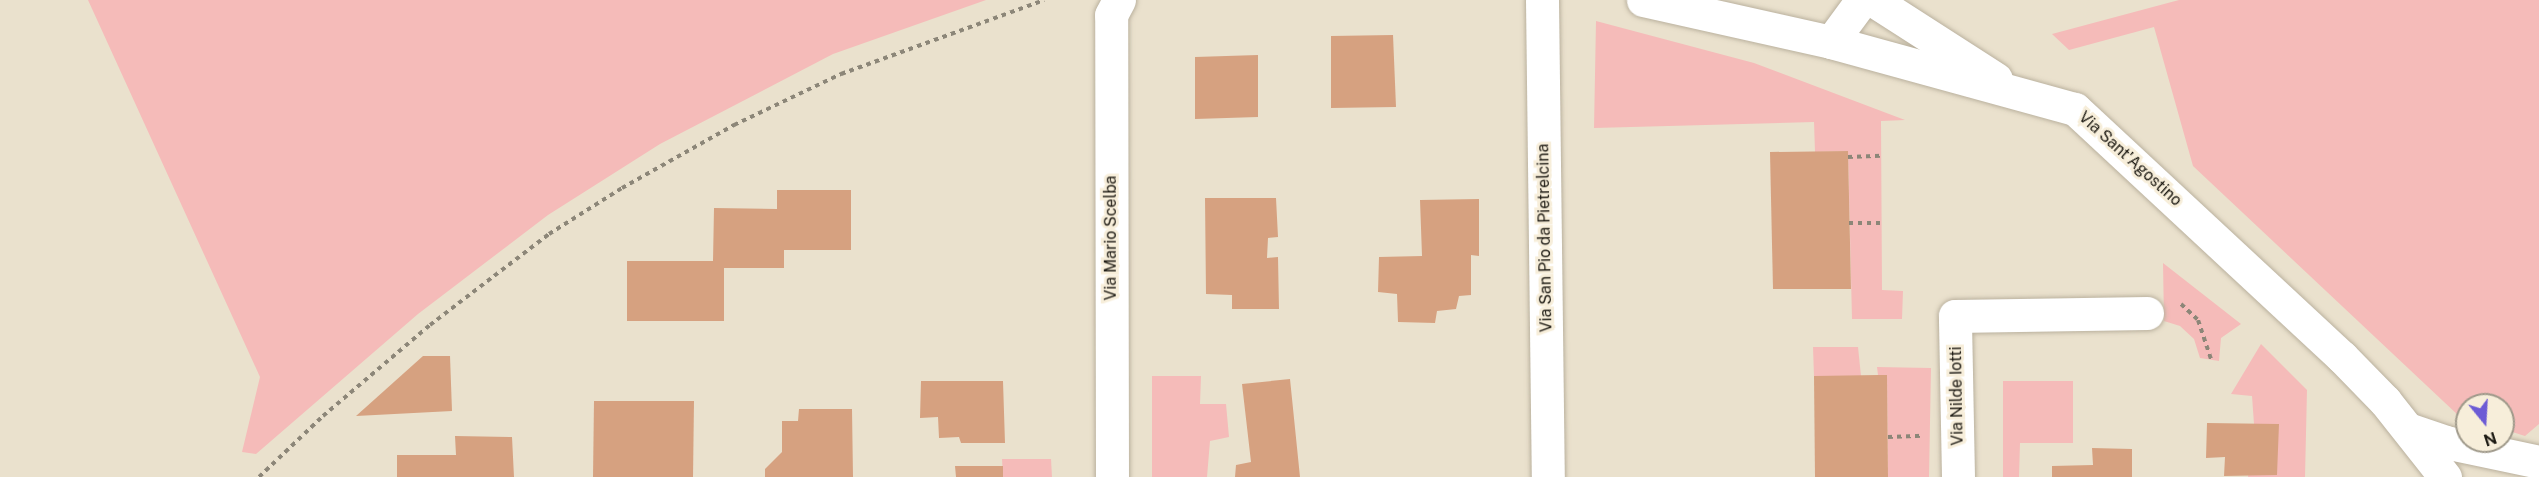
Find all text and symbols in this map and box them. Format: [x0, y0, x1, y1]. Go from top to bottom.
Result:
street label: Via Sant'Agostino [2075, 108, 2185, 210]
street label: Via San Pio da Pietrelcina [1534, 143, 1556, 333]
street label: Via Mario Scelba [1101, 175, 1121, 301]
street label: Via Nilde Iotti [1947, 346, 1967, 446]
north arrow [2455, 393, 2515, 453]
text: N [2481, 428, 2499, 450]

